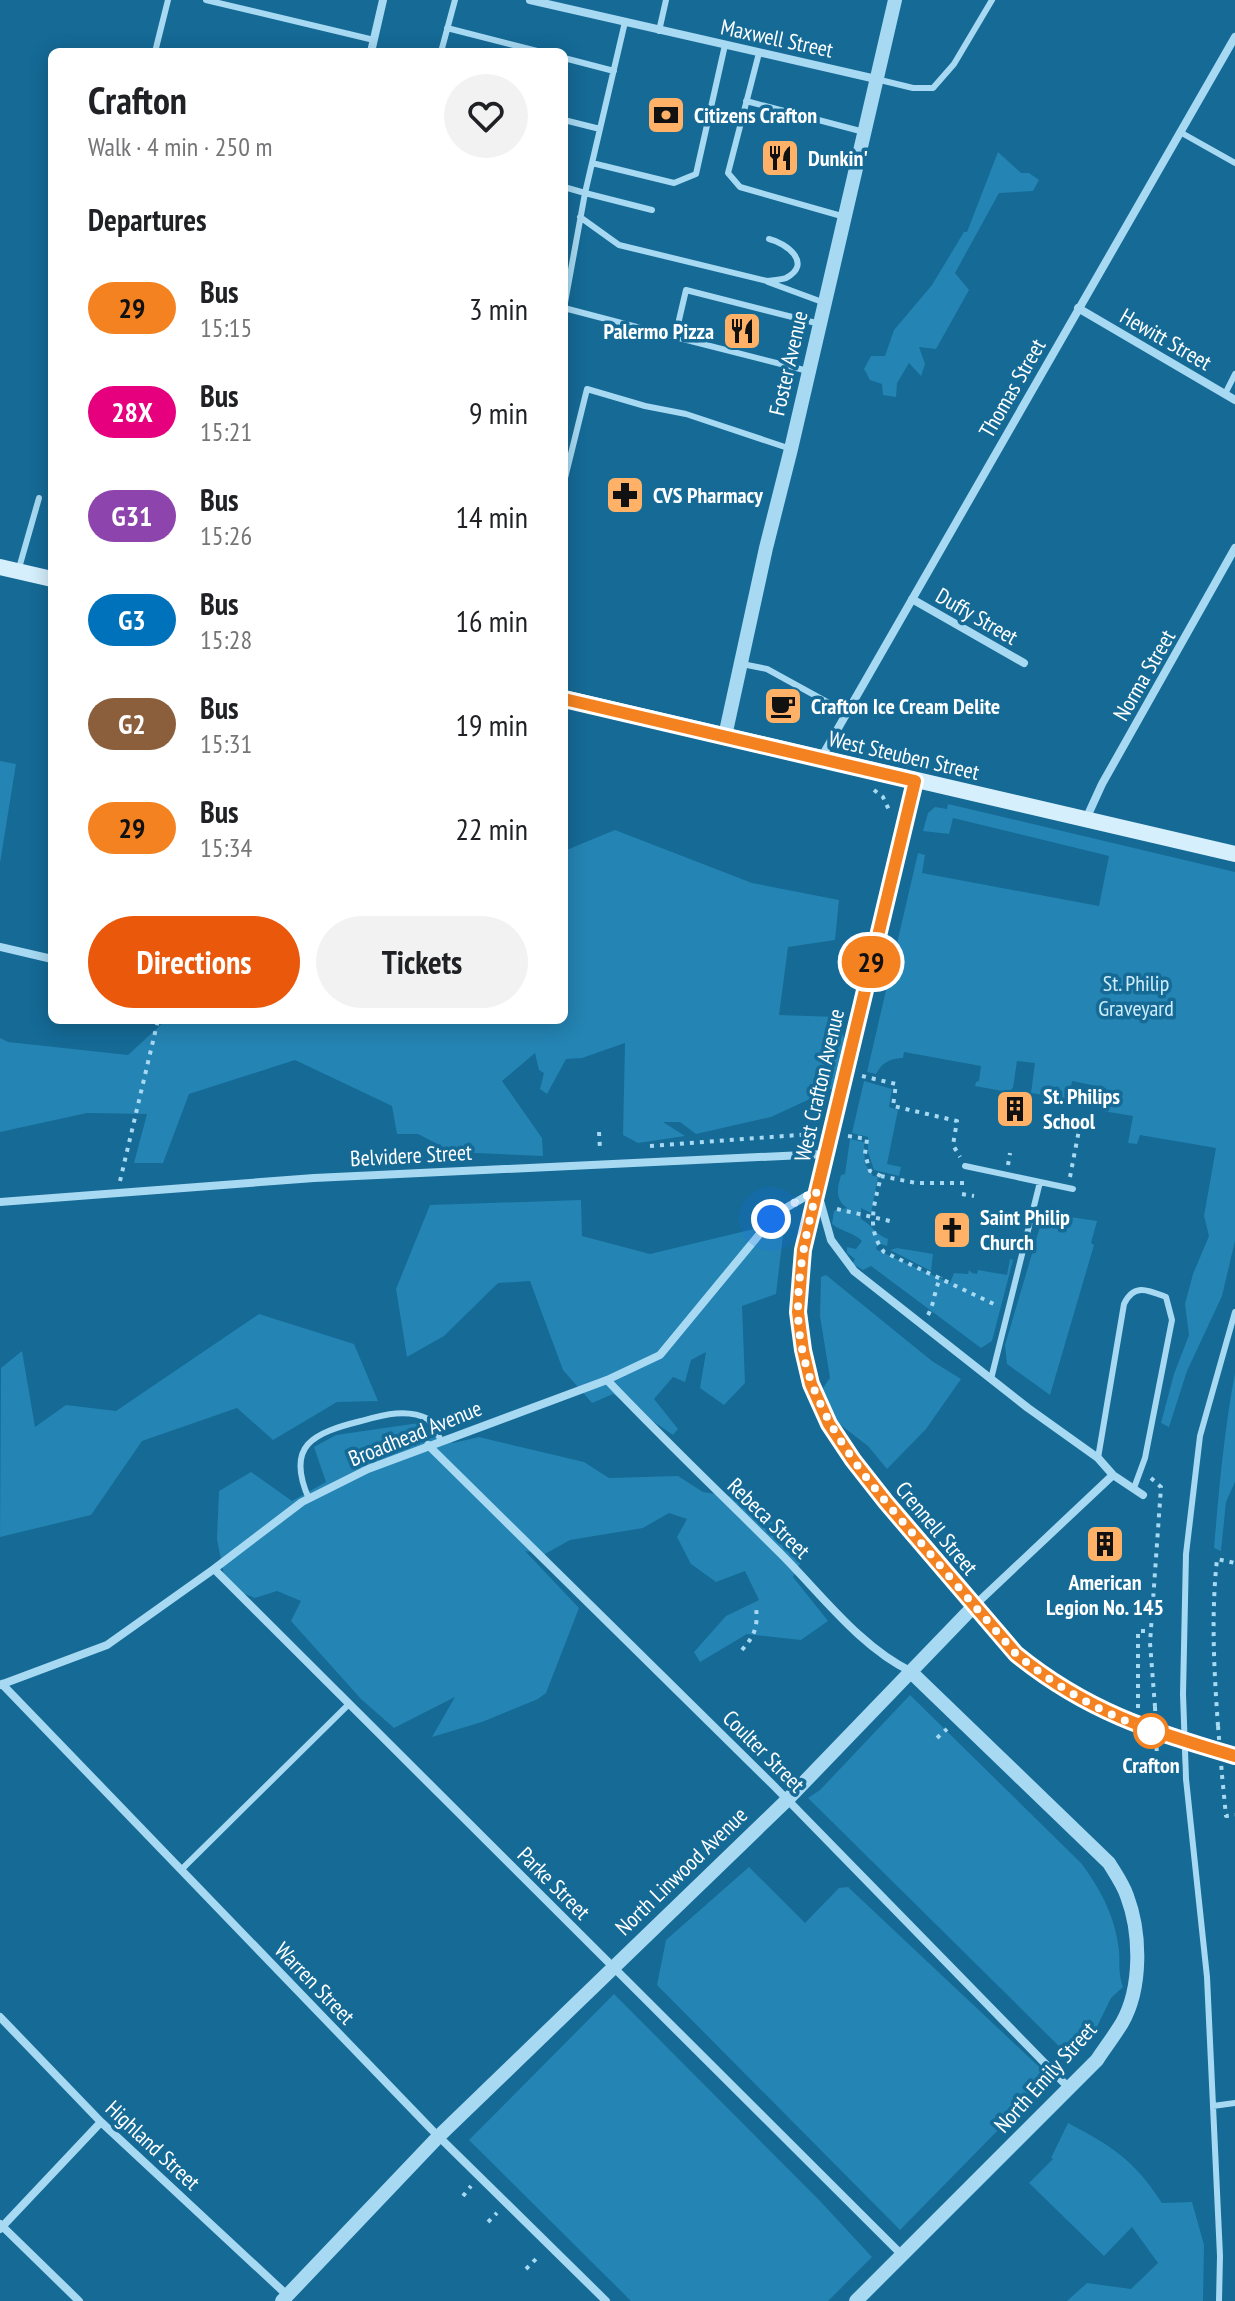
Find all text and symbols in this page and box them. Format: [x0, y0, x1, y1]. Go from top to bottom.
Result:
street label: Maxwell Street [718, 12, 836, 64]
button: heart [444, 74, 528, 158]
text: Crafton [88, 75, 187, 124]
bank icon: Citizens Crafton [645, 94, 687, 136]
place label: Citizens Crafton [694, 101, 817, 129]
text: Walk · 4 min · 250 m [88, 130, 272, 163]
restaurant icon: Dunkin' [759, 137, 801, 179]
place label: Dunkin' [808, 144, 868, 172]
text: Departures [88, 200, 206, 239]
text: Bus [200, 272, 239, 311]
text: 29 [119, 289, 145, 326]
text: 3 min [469, 289, 528, 328]
street label: Hewitt Street [1115, 302, 1217, 376]
street label: Foster Avenue [762, 308, 814, 418]
restaurant icon: Palermo Pizza [721, 310, 763, 352]
text: 15:15 [200, 311, 252, 344]
place label: Palermo Pizza [604, 317, 714, 345]
street label: Thomas Street [972, 333, 1052, 443]
text: Bus [200, 376, 239, 415]
text: 28X [111, 393, 153, 430]
text: 9 min [469, 393, 528, 432]
text: 15:21 [200, 415, 252, 448]
pharmacy icon: CVS Pharmacy [604, 474, 646, 516]
text: Bus [200, 480, 239, 519]
place label: CVS Pharmacy [653, 481, 764, 509]
text: G31 [112, 497, 152, 534]
text: 14 min [455, 497, 528, 536]
text: 15:26 [200, 519, 252, 552]
street label: Duffy Street [931, 581, 1023, 651]
text: Bus [200, 584, 239, 623]
text: G3 [118, 601, 146, 638]
text: 16 min [455, 601, 528, 640]
text: 15:28 [200, 623, 252, 656]
street label: Norma Street [1107, 624, 1181, 726]
cafe icon: Crafton Ice Cream Delite [762, 685, 804, 727]
text: Bus [200, 688, 239, 727]
place label: Crafton Ice Cream Delite [811, 692, 1000, 720]
text: G2 [118, 705, 146, 742]
text: 19 min [455, 705, 528, 744]
street label: West Steuben Street [826, 724, 982, 786]
text: 15:31 [200, 727, 252, 760]
text: Bus [200, 792, 239, 831]
text: 29 [119, 809, 145, 846]
text: 22 min [455, 809, 528, 848]
text: 15:34 [200, 831, 252, 864]
button: Directions [88, 916, 300, 1008]
button: Tickets [316, 916, 528, 1008]
line badge: 29 [835, 936, 907, 988]
text: 29 [858, 943, 884, 980]
park label: St. Philip Graveyard [1098, 969, 1174, 1022]
street label: West Crafton Avenue [788, 1006, 850, 1164]
place label: St. Philips School [1043, 1082, 1120, 1135]
building icon: St. Philips School [994, 1088, 1036, 1130]
street label: Belvidere Street [349, 1138, 473, 1172]
your location [751, 1199, 791, 1239]
place label: Saint Philip Church [980, 1203, 1070, 1256]
church icon: Saint Philip Church [931, 1209, 973, 1251]
street label: Broadhead Avenue [344, 1394, 486, 1472]
street label: Rebeca Street [722, 1472, 816, 1564]
street label: Crennell Street [890, 1475, 984, 1581]
building icon: American Legion No. 145 [1084, 1523, 1126, 1565]
place label: American Legion No. 145 [1046, 1568, 1164, 1621]
street label: Coulter Street [717, 1704, 811, 1798]
marker: Crafton [1134, 1714, 1168, 1748]
place label: Crafton [1122, 1751, 1180, 1779]
street label: North Linwood Avenue [609, 1801, 753, 1941]
street label: Parke Street [512, 1841, 596, 1925]
street label: Warren Street [269, 1936, 361, 2030]
street label: North Emily Street [988, 2016, 1102, 2138]
street label: Highland Street [100, 2094, 206, 2196]

